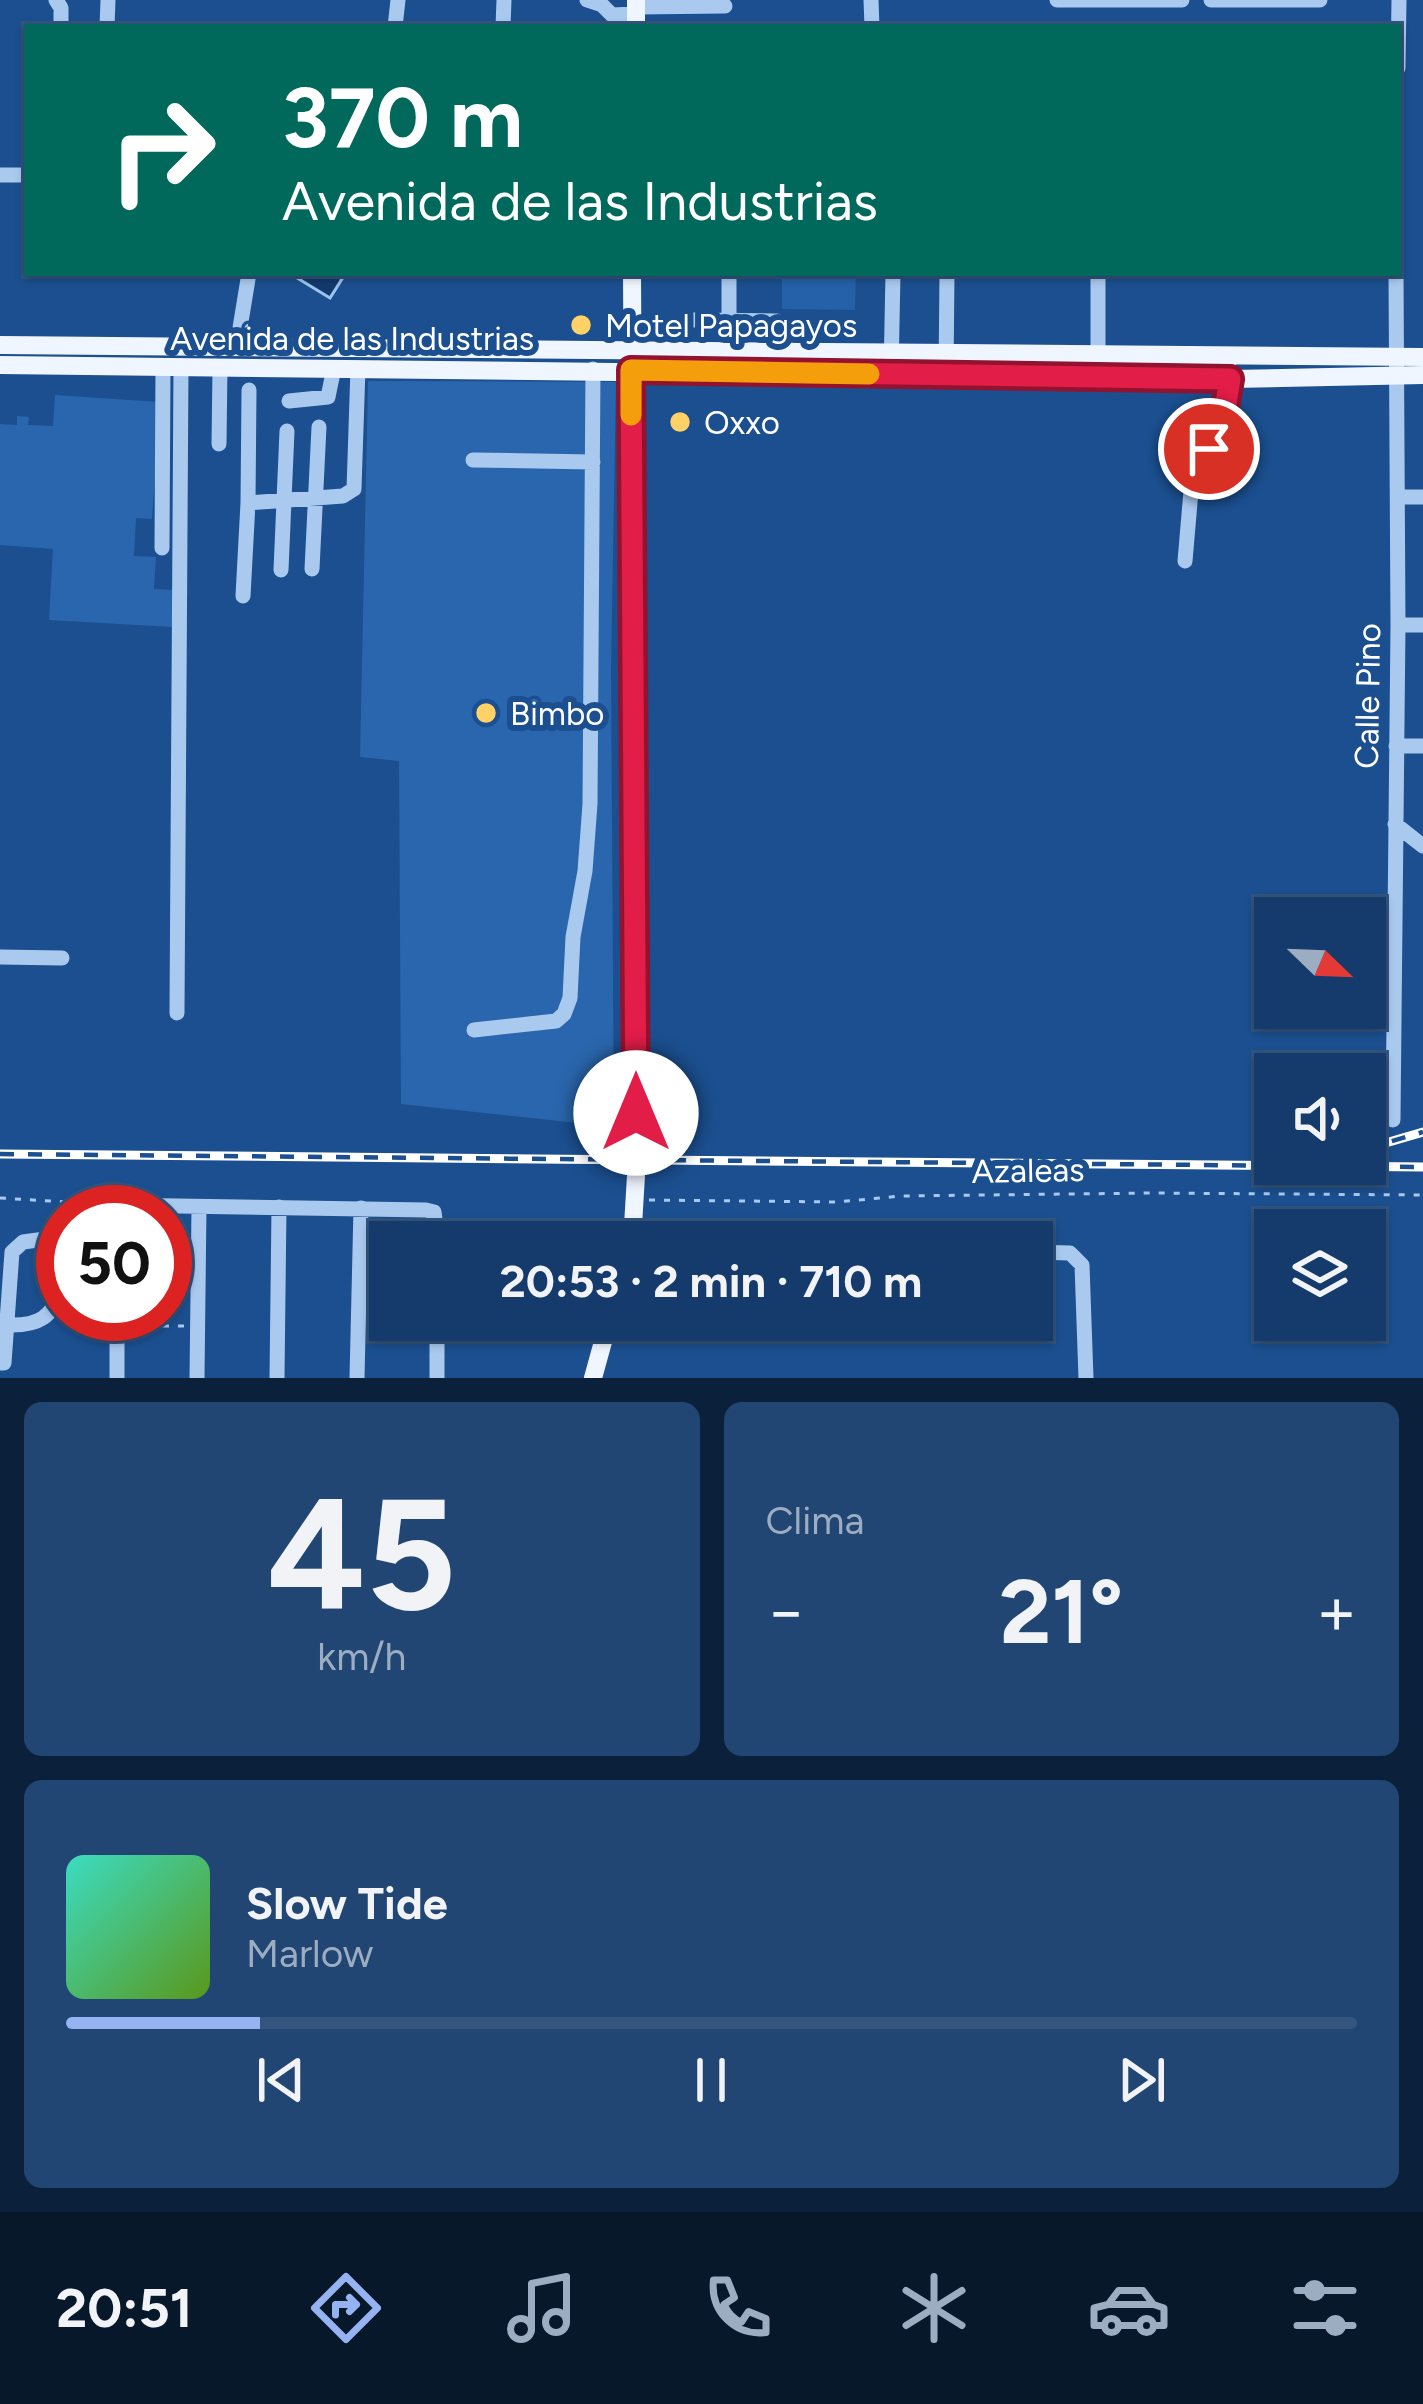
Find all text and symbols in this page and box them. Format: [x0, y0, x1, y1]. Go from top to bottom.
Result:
text: 370 m [282, 67, 523, 168]
icon: right [84, 72, 240, 228]
text: Avenida de las Industrias [282, 169, 878, 234]
place label: Motel Papagayos [605, 306, 857, 345]
marker: Motel Papagayos [568, 312, 594, 338]
street label: Avenida de las Industrias [170, 319, 534, 358]
pin [1158, 398, 1260, 500]
place label: Oxxo [704, 403, 780, 442]
marker: Oxxo [667, 409, 693, 435]
icon: arrive [1176, 416, 1242, 482]
street label: Calle Pino [1347, 623, 1388, 769]
place label: Bimbo [510, 694, 604, 733]
marker: Bimbo [473, 700, 499, 726]
north arrow [1254, 897, 1386, 1029]
map controls [1254, 897, 1386, 1341]
position arrow [573, 1050, 699, 1176]
button: sound [1254, 1053, 1386, 1185]
street label: Azaleas [971, 1150, 1085, 1191]
speed limit sign: 50 [36, 1185, 192, 1341]
button: layers [1254, 1209, 1386, 1341]
text: 20:53 · 2 min · 710 m [500, 1254, 922, 1308]
text: 45 [267, 1461, 456, 1648]
text: Clima [766, 1497, 864, 1544]
text: 21° [999, 1557, 1123, 1666]
text: − [766, 1571, 807, 1651]
text: + [1316, 1571, 1357, 1651]
text: km/h [317, 1633, 406, 1680]
text: Slow Tide [246, 1876, 448, 1930]
text: Marlow [246, 1930, 373, 1977]
icon: previous [248, 2047, 314, 2113]
icon: pause [678, 2047, 744, 2113]
icon: next [1109, 2047, 1175, 2113]
icon: directions [304, 2266, 388, 2350]
icon: music [500, 2266, 584, 2350]
icon: phone [696, 2266, 780, 2350]
icon: climate [892, 2266, 976, 2350]
icon: car [1087, 2266, 1171, 2350]
icon: filters [1283, 2266, 1367, 2350]
text: 20:51 [56, 2276, 193, 2341]

